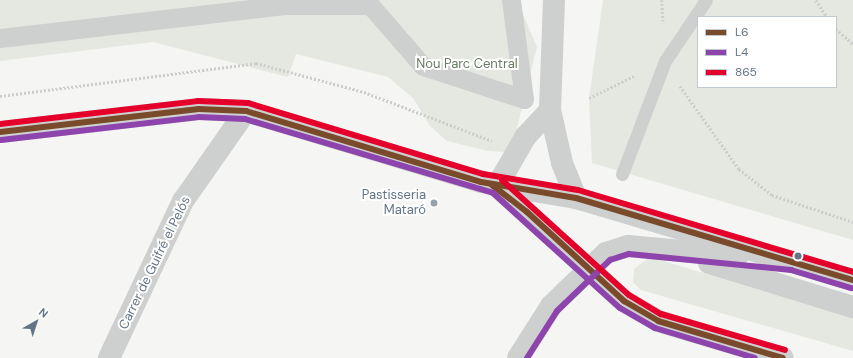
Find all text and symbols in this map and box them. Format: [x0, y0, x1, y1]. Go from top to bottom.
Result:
legend [697, 16, 837, 88]
text: L6 [735, 24, 749, 40]
text: L4 [735, 44, 748, 60]
park label: Nou Parc Central [416, 56, 518, 72]
text: 865 [735, 64, 757, 80]
place label: Pastisseria Mataró [362, 188, 426, 219]
street label: Carrer de Guifré el Pelós [116, 194, 194, 332]
marker: Pastisseria Mataró [429, 198, 439, 208]
unlabelled marker [793, 251, 803, 261]
north arrow [16, 302, 56, 342]
text: N [36, 305, 51, 321]

